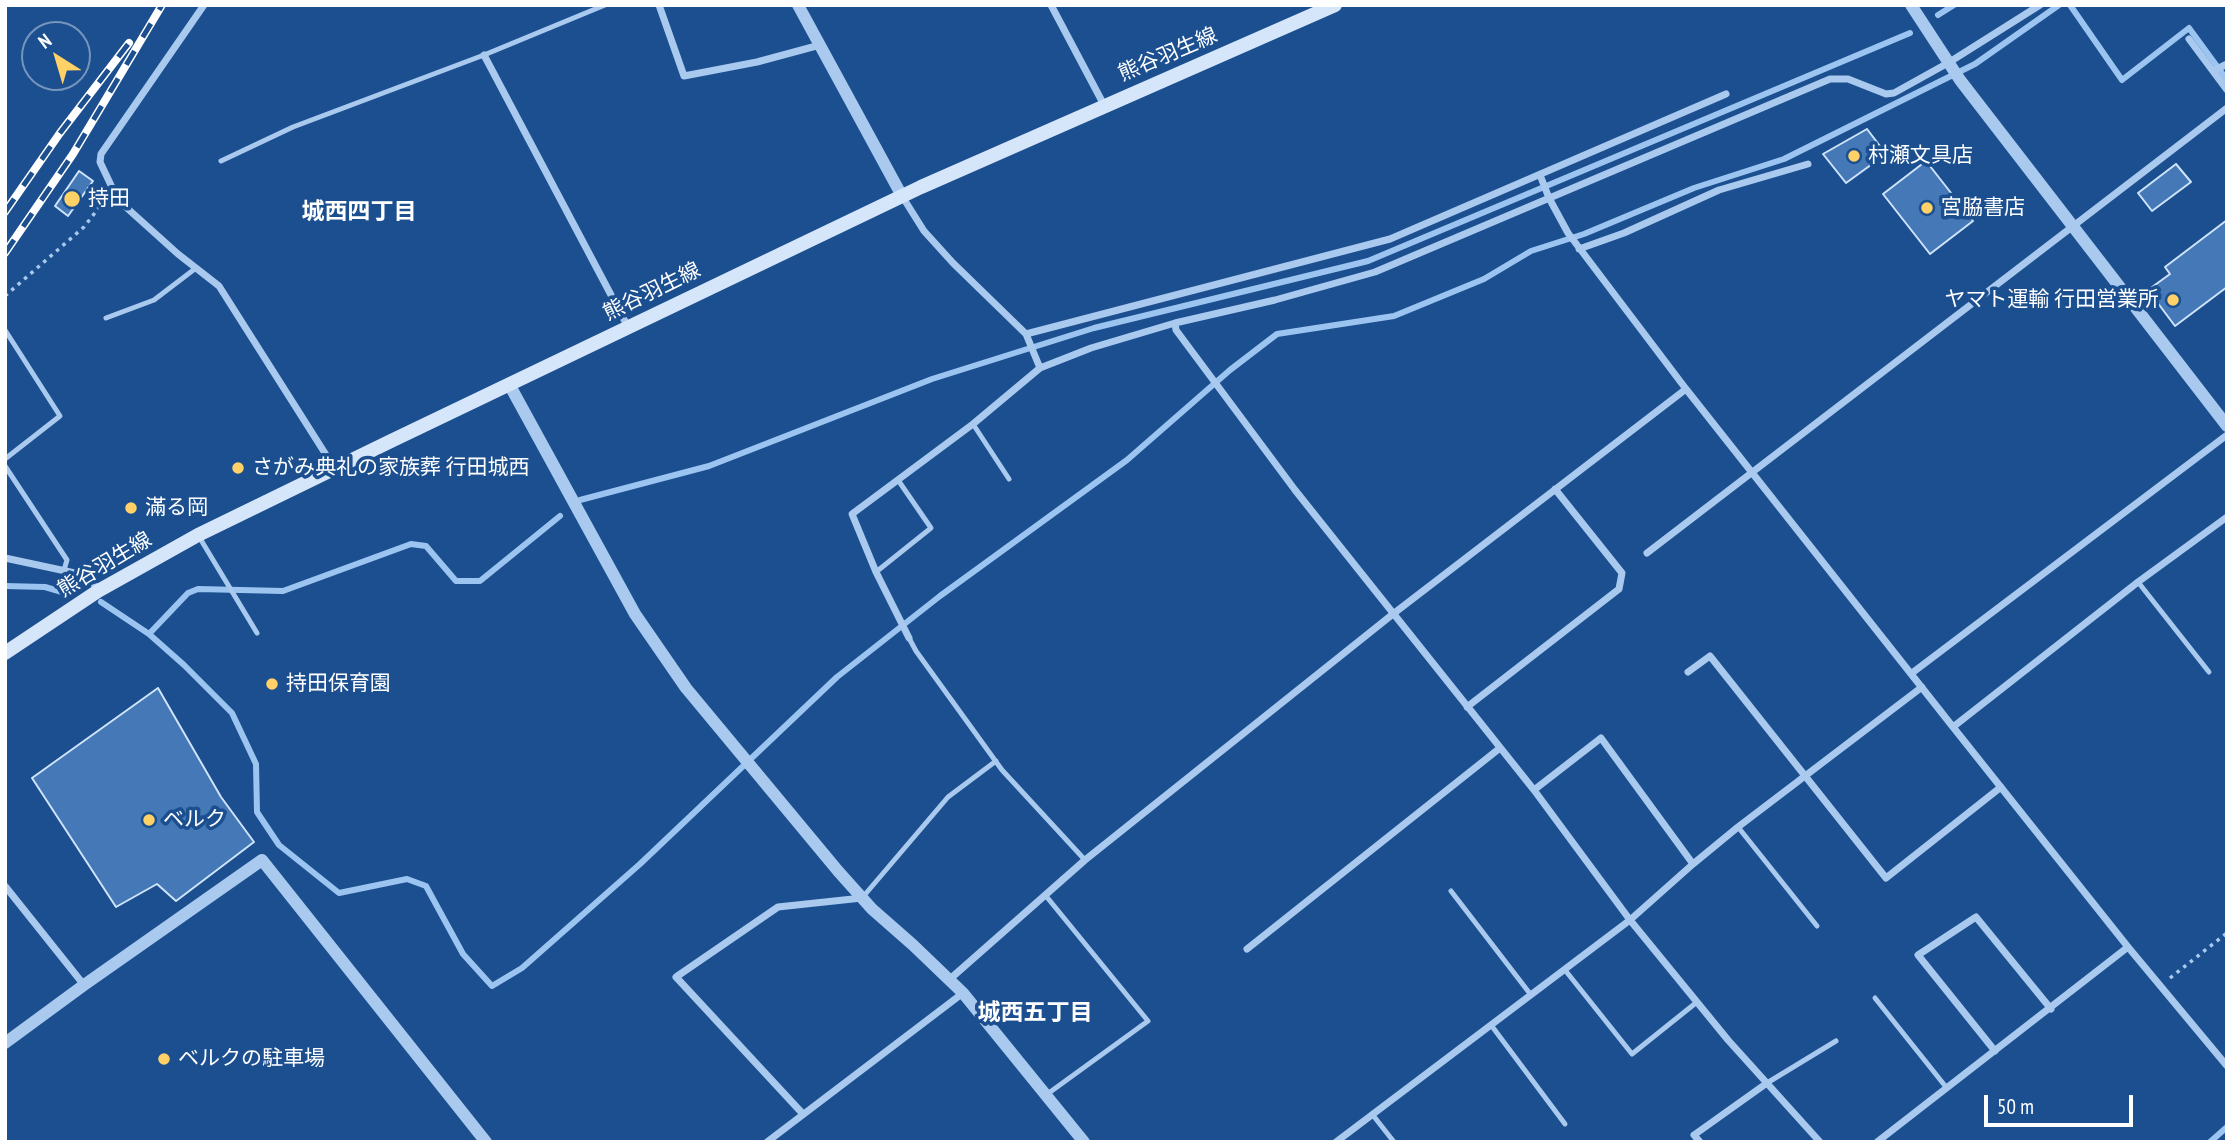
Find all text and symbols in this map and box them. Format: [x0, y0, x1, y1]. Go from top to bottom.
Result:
north arrow [21, 21, 91, 91]
street label: 熊谷羽生線 [1115, 23, 1221, 87]
text: N [33, 28, 56, 54]
place label: 村瀬文具店 [1868, 143, 1973, 169]
marker: 村瀬文具店 [1846, 148, 1862, 164]
place label: 持田 [88, 186, 130, 212]
marker: 持田 [62, 189, 82, 209]
place label: 宮脇書店 [1941, 195, 2025, 221]
district label: 城西四丁目 [302, 198, 416, 226]
marker: 宮脇書店 [1919, 200, 1935, 216]
street label: 熊谷羽生線 [599, 258, 705, 326]
place label: ヤマト運輸 行田営業所 [1945, 287, 2159, 313]
marker: ヤマト運輸 行田営業所 [2165, 292, 2181, 308]
place label: さがみ典礼の家族葬 行田城西 [252, 455, 529, 481]
marker: さがみ典礼の家族葬 行田城西 [230, 460, 246, 476]
place label: 滿る岡 [145, 495, 208, 521]
marker: 滿る岡 [123, 500, 139, 516]
street label: 熊谷羽生線 [54, 527, 156, 603]
place label: 持田保育園 [286, 671, 391, 697]
marker: 持田保育園 [264, 676, 280, 692]
place label: ベルク [163, 807, 226, 833]
marker: ベルク [141, 812, 157, 828]
district label: 城西五丁目 [978, 999, 1092, 1027]
place label: ベルクの駐車場 [178, 1046, 325, 1072]
marker: ベルクの駐車場 [156, 1051, 172, 1067]
scale bar [1987, 1080, 2136, 1124]
text: 50 m [1997, 1093, 2034, 1120]

